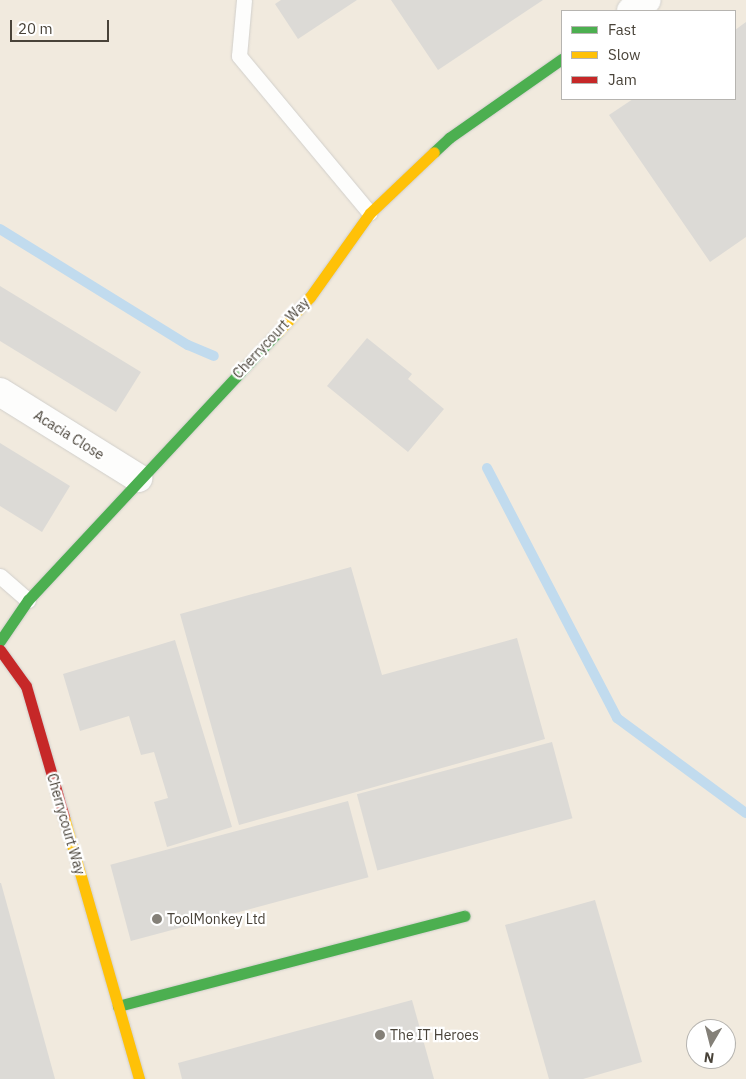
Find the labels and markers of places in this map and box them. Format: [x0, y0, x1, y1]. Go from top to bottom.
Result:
place label: ToolMonkey Ltd [167, 911, 266, 927]
marker: ToolMonkey Ltd [151, 913, 163, 925]
place label: The IT Heroes [390, 1027, 479, 1043]
marker: The IT Heroes [374, 1029, 386, 1041]

